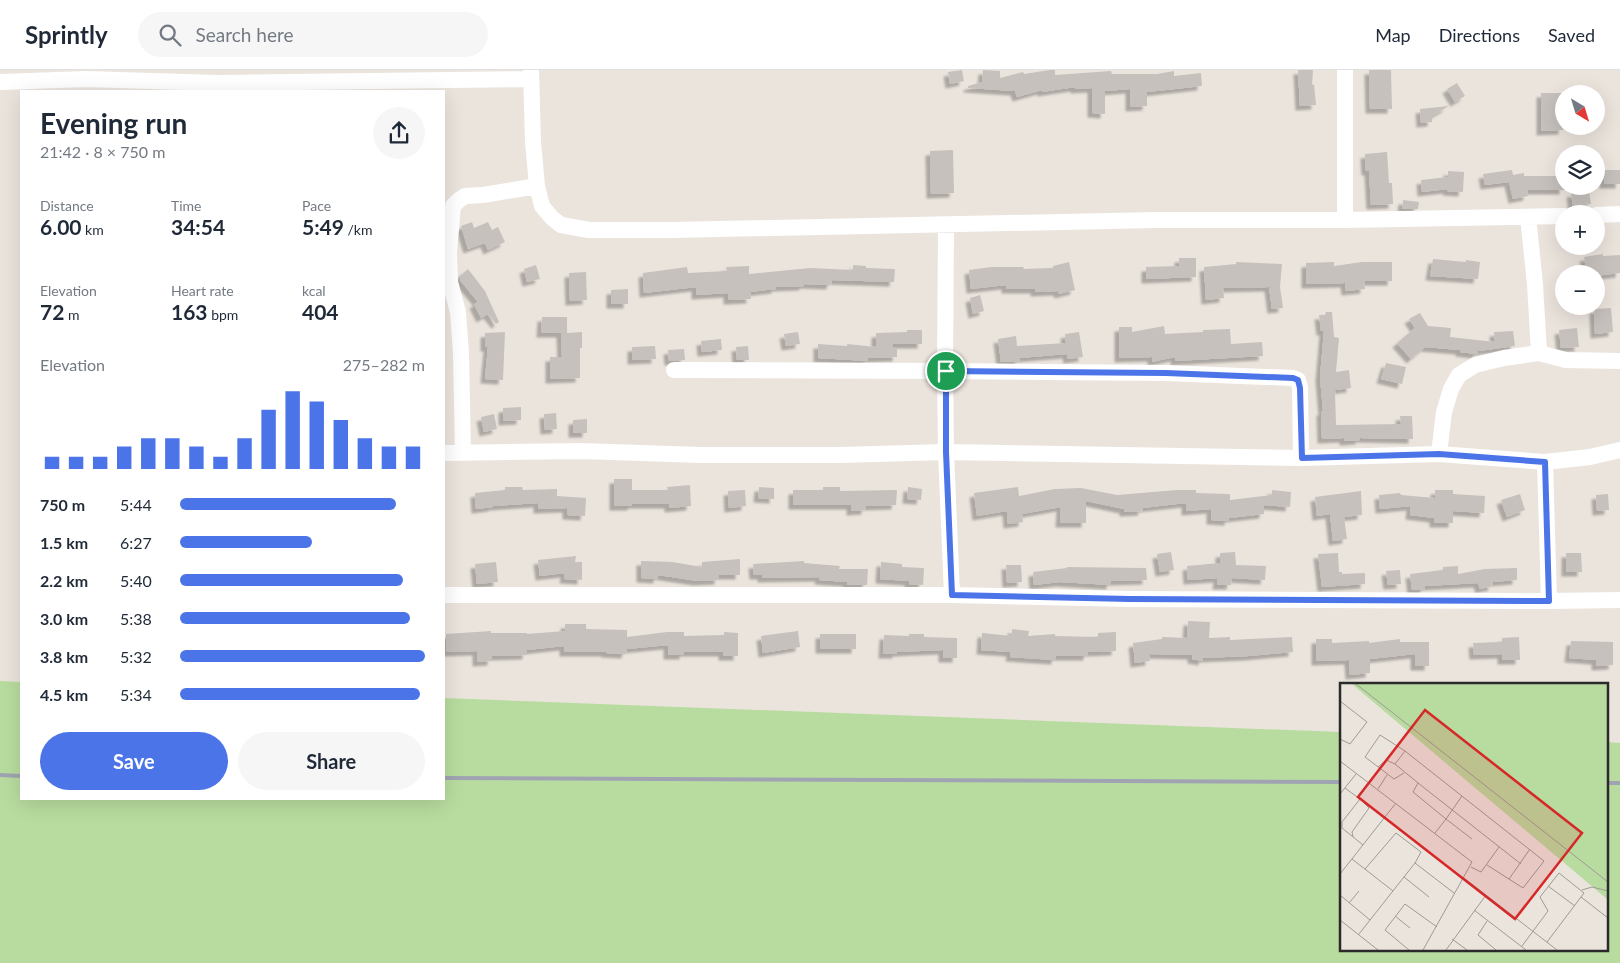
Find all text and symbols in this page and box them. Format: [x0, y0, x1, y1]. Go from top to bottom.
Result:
search box [138, 12, 488, 57]
text: Sprintly [25, 20, 108, 49]
icon: search [156, 21, 184, 49]
text: Search here [196, 23, 294, 46]
text: Map [1375, 24, 1411, 46]
text: Directions [1439, 24, 1520, 46]
text: Saved [1548, 24, 1595, 46]
north arrow [1555, 85, 1605, 135]
map controls [1555, 85, 1605, 315]
text: Evening run [40, 106, 187, 140]
button: share [373, 107, 425, 159]
text: 21:42 · 8 × 750 m [40, 142, 165, 161]
button: layers [1555, 145, 1605, 195]
text: Distance [40, 197, 94, 214]
text: Time [171, 197, 202, 214]
text: Pace [302, 197, 331, 214]
button: + [1555, 205, 1605, 255]
text: 6.00 [40, 214, 82, 239]
text: 34:54 [171, 214, 225, 239]
text: 5:49 [302, 214, 344, 239]
text: km [82, 221, 104, 238]
text: /km [344, 221, 373, 238]
button: − [1555, 265, 1605, 315]
text: Elevation [40, 282, 97, 299]
text: Heart rate [171, 282, 234, 299]
text: kcal [302, 282, 326, 299]
text: 72 [40, 299, 64, 324]
text: 163 [171, 299, 208, 324]
text: 404 [302, 299, 339, 324]
text: m [64, 306, 79, 323]
text: bpm [208, 306, 238, 323]
pin [925, 350, 967, 392]
text: Elevation [40, 355, 105, 374]
text: 275–282 m [343, 355, 425, 374]
icon: arrive [932, 357, 960, 385]
text: 750 m [40, 495, 85, 514]
text: 5:44 [120, 495, 152, 514]
text: 1.5 km [40, 533, 88, 552]
text: 6:27 [120, 533, 152, 552]
text: 2.2 km [40, 571, 88, 590]
text: 5:40 [120, 571, 152, 590]
text: 3.0 km [40, 609, 88, 628]
text: 5:38 [120, 609, 152, 628]
text: 3.8 km [40, 647, 88, 666]
text: 5:32 [120, 647, 152, 666]
inset map [1340, 683, 1608, 950]
text: 4.5 km [40, 685, 88, 704]
text: 5:34 [120, 685, 152, 704]
button: Save [40, 732, 228, 790]
button: Share [238, 732, 425, 790]

